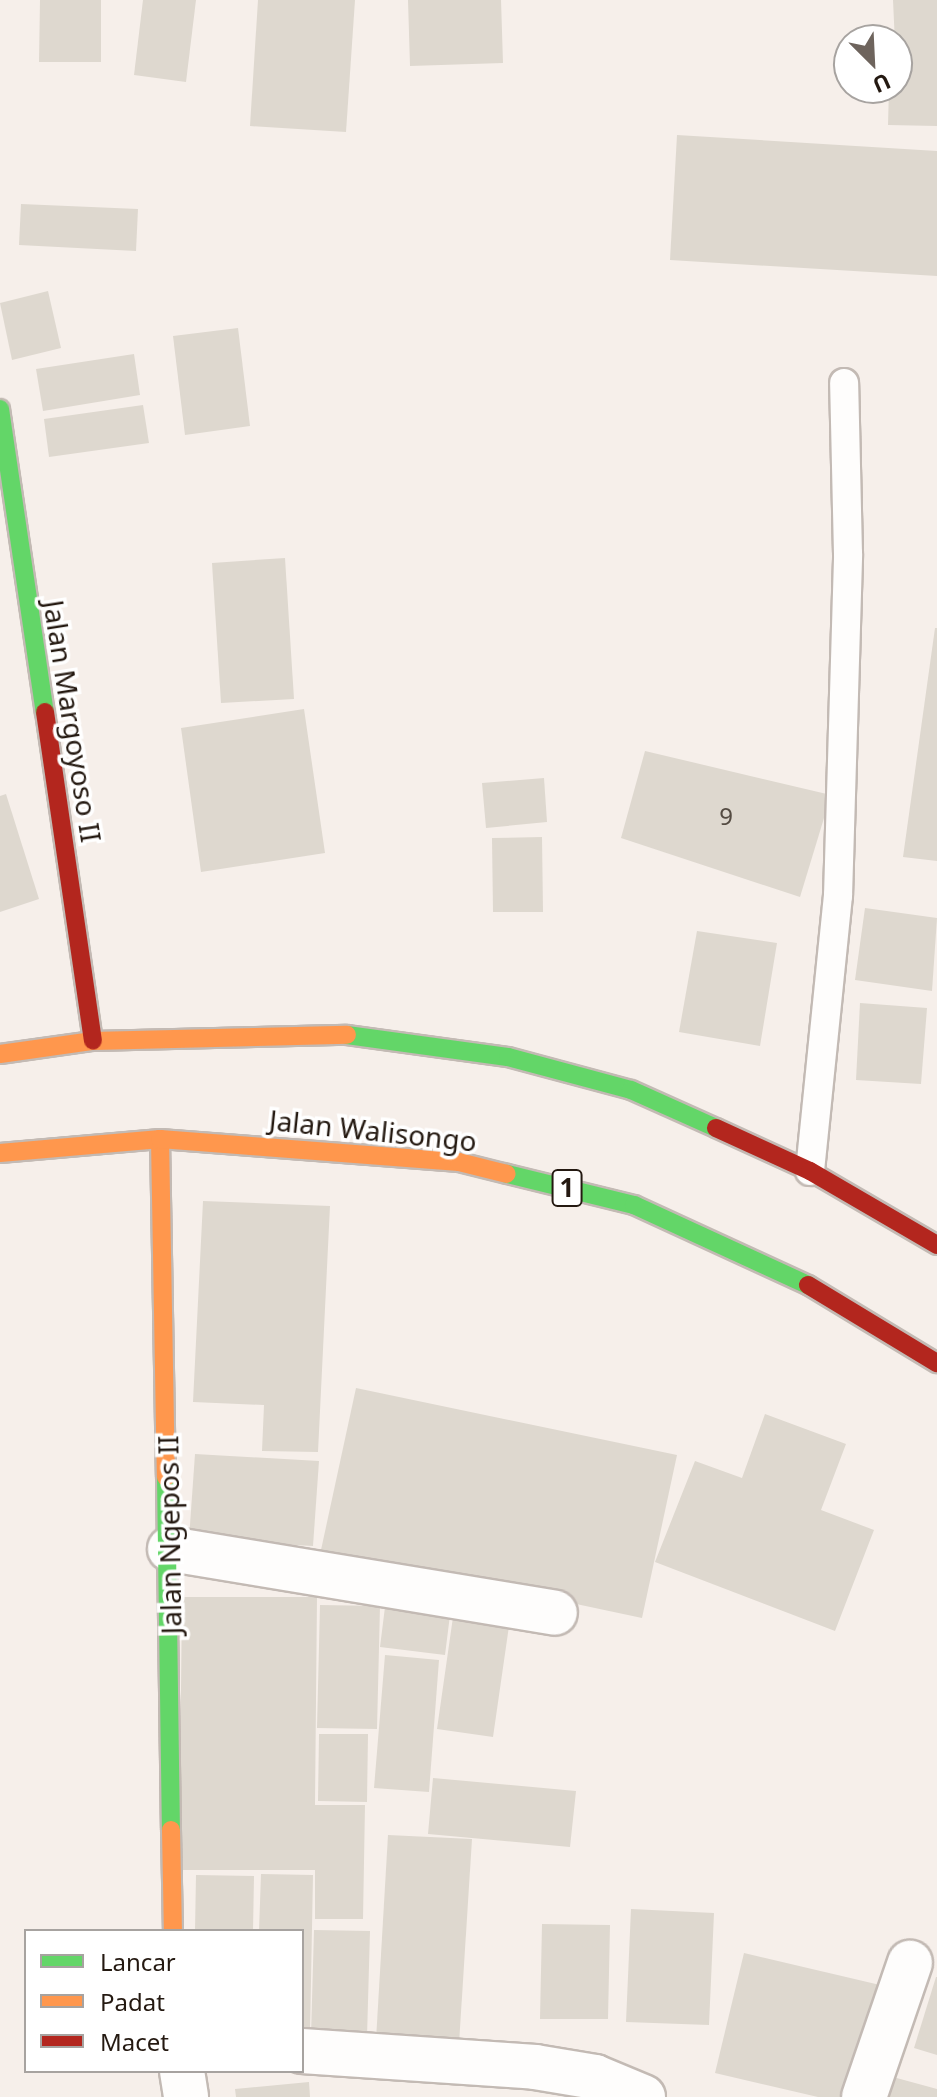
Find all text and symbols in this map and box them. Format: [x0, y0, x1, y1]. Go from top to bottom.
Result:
north arrow [833, 24, 913, 104]
text: U [868, 67, 896, 101]
street label: Jalan Margoyoso II [37, 598, 109, 844]
house number: 9 [719, 802, 733, 830]
street label: Jalan Walisongo [268, 1102, 478, 1158]
road number: 1 [551, 1166, 583, 1210]
street label: Jalan Ngepos II [150, 1435, 188, 1635]
legend [24, 1929, 304, 2073]
text: Lancar [100, 1945, 176, 1978]
text: Padat [100, 1985, 165, 2018]
text: Macet [100, 2025, 169, 2058]

